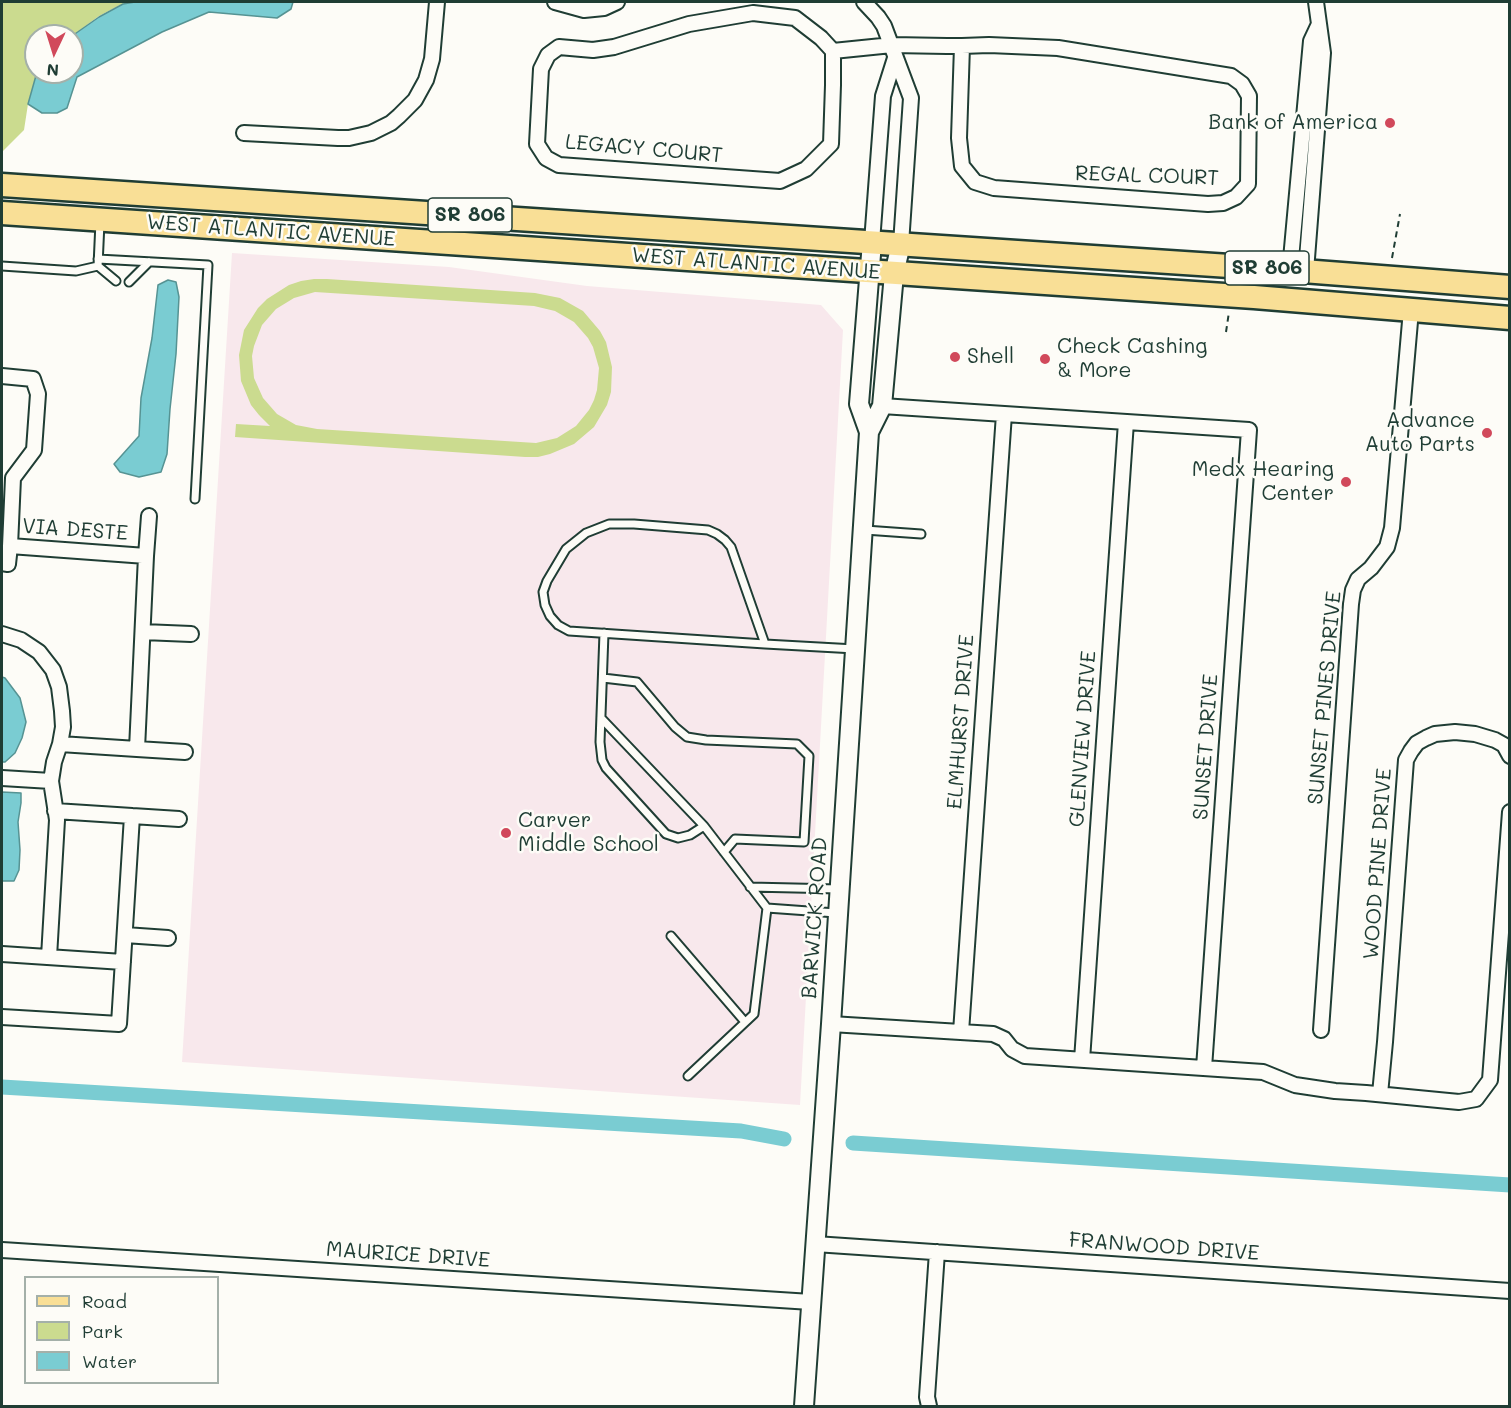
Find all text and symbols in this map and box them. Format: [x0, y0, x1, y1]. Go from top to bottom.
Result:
north arrow [24, 24, 84, 84]
text: N [46, 60, 60, 81]
place label: Bank of America [1208, 110, 1378, 136]
marker: Bank of America [1383, 116, 1397, 130]
street label: LEGACY COURT [564, 130, 724, 168]
street label: REGAL COURT [1075, 161, 1219, 191]
road number: SR 806 [428, 198, 512, 232]
street label: WEST ATLANTIC AVENUE [146, 210, 396, 252]
street label: WEST ATLANTIC AVENUE [631, 243, 881, 285]
road number: SR 806 [1225, 251, 1309, 285]
place label: Check Cashing & More [1057, 334, 1207, 384]
place label: Shell [967, 344, 1014, 370]
marker: Shell [948, 350, 962, 364]
marker: Check Cashing & More [1038, 352, 1052, 366]
place label: Advance Auto Parts [1365, 408, 1475, 458]
marker: Advance Auto Parts [1480, 426, 1494, 440]
place label: Medx Hearing Center [1192, 457, 1334, 507]
marker: Medx Hearing Center [1339, 475, 1353, 489]
street label: VIA DESTE [21, 514, 129, 546]
street label: SUNSET PINES DRIVE [1303, 590, 1347, 806]
street label: ELMHURST DRIVE [942, 634, 980, 810]
street label: GLENVIEW DRIVE [1064, 650, 1102, 828]
street label: SUNSET DRIVE [1188, 673, 1224, 821]
street label: WOOD PINE DRIVE [1359, 767, 1397, 961]
place label: Carver Middle School [518, 808, 659, 858]
marker: Carver Middle School [499, 826, 513, 840]
street label: BARWICK ROAD [797, 836, 833, 1000]
street label: FRANWOOD DRIVE [1068, 1228, 1260, 1266]
street label: MAURICE DRIVE [325, 1237, 491, 1273]
legend [24, 1276, 219, 1384]
text: Road [82, 1289, 127, 1313]
text: Park [82, 1319, 123, 1343]
text: Water [82, 1349, 137, 1373]

